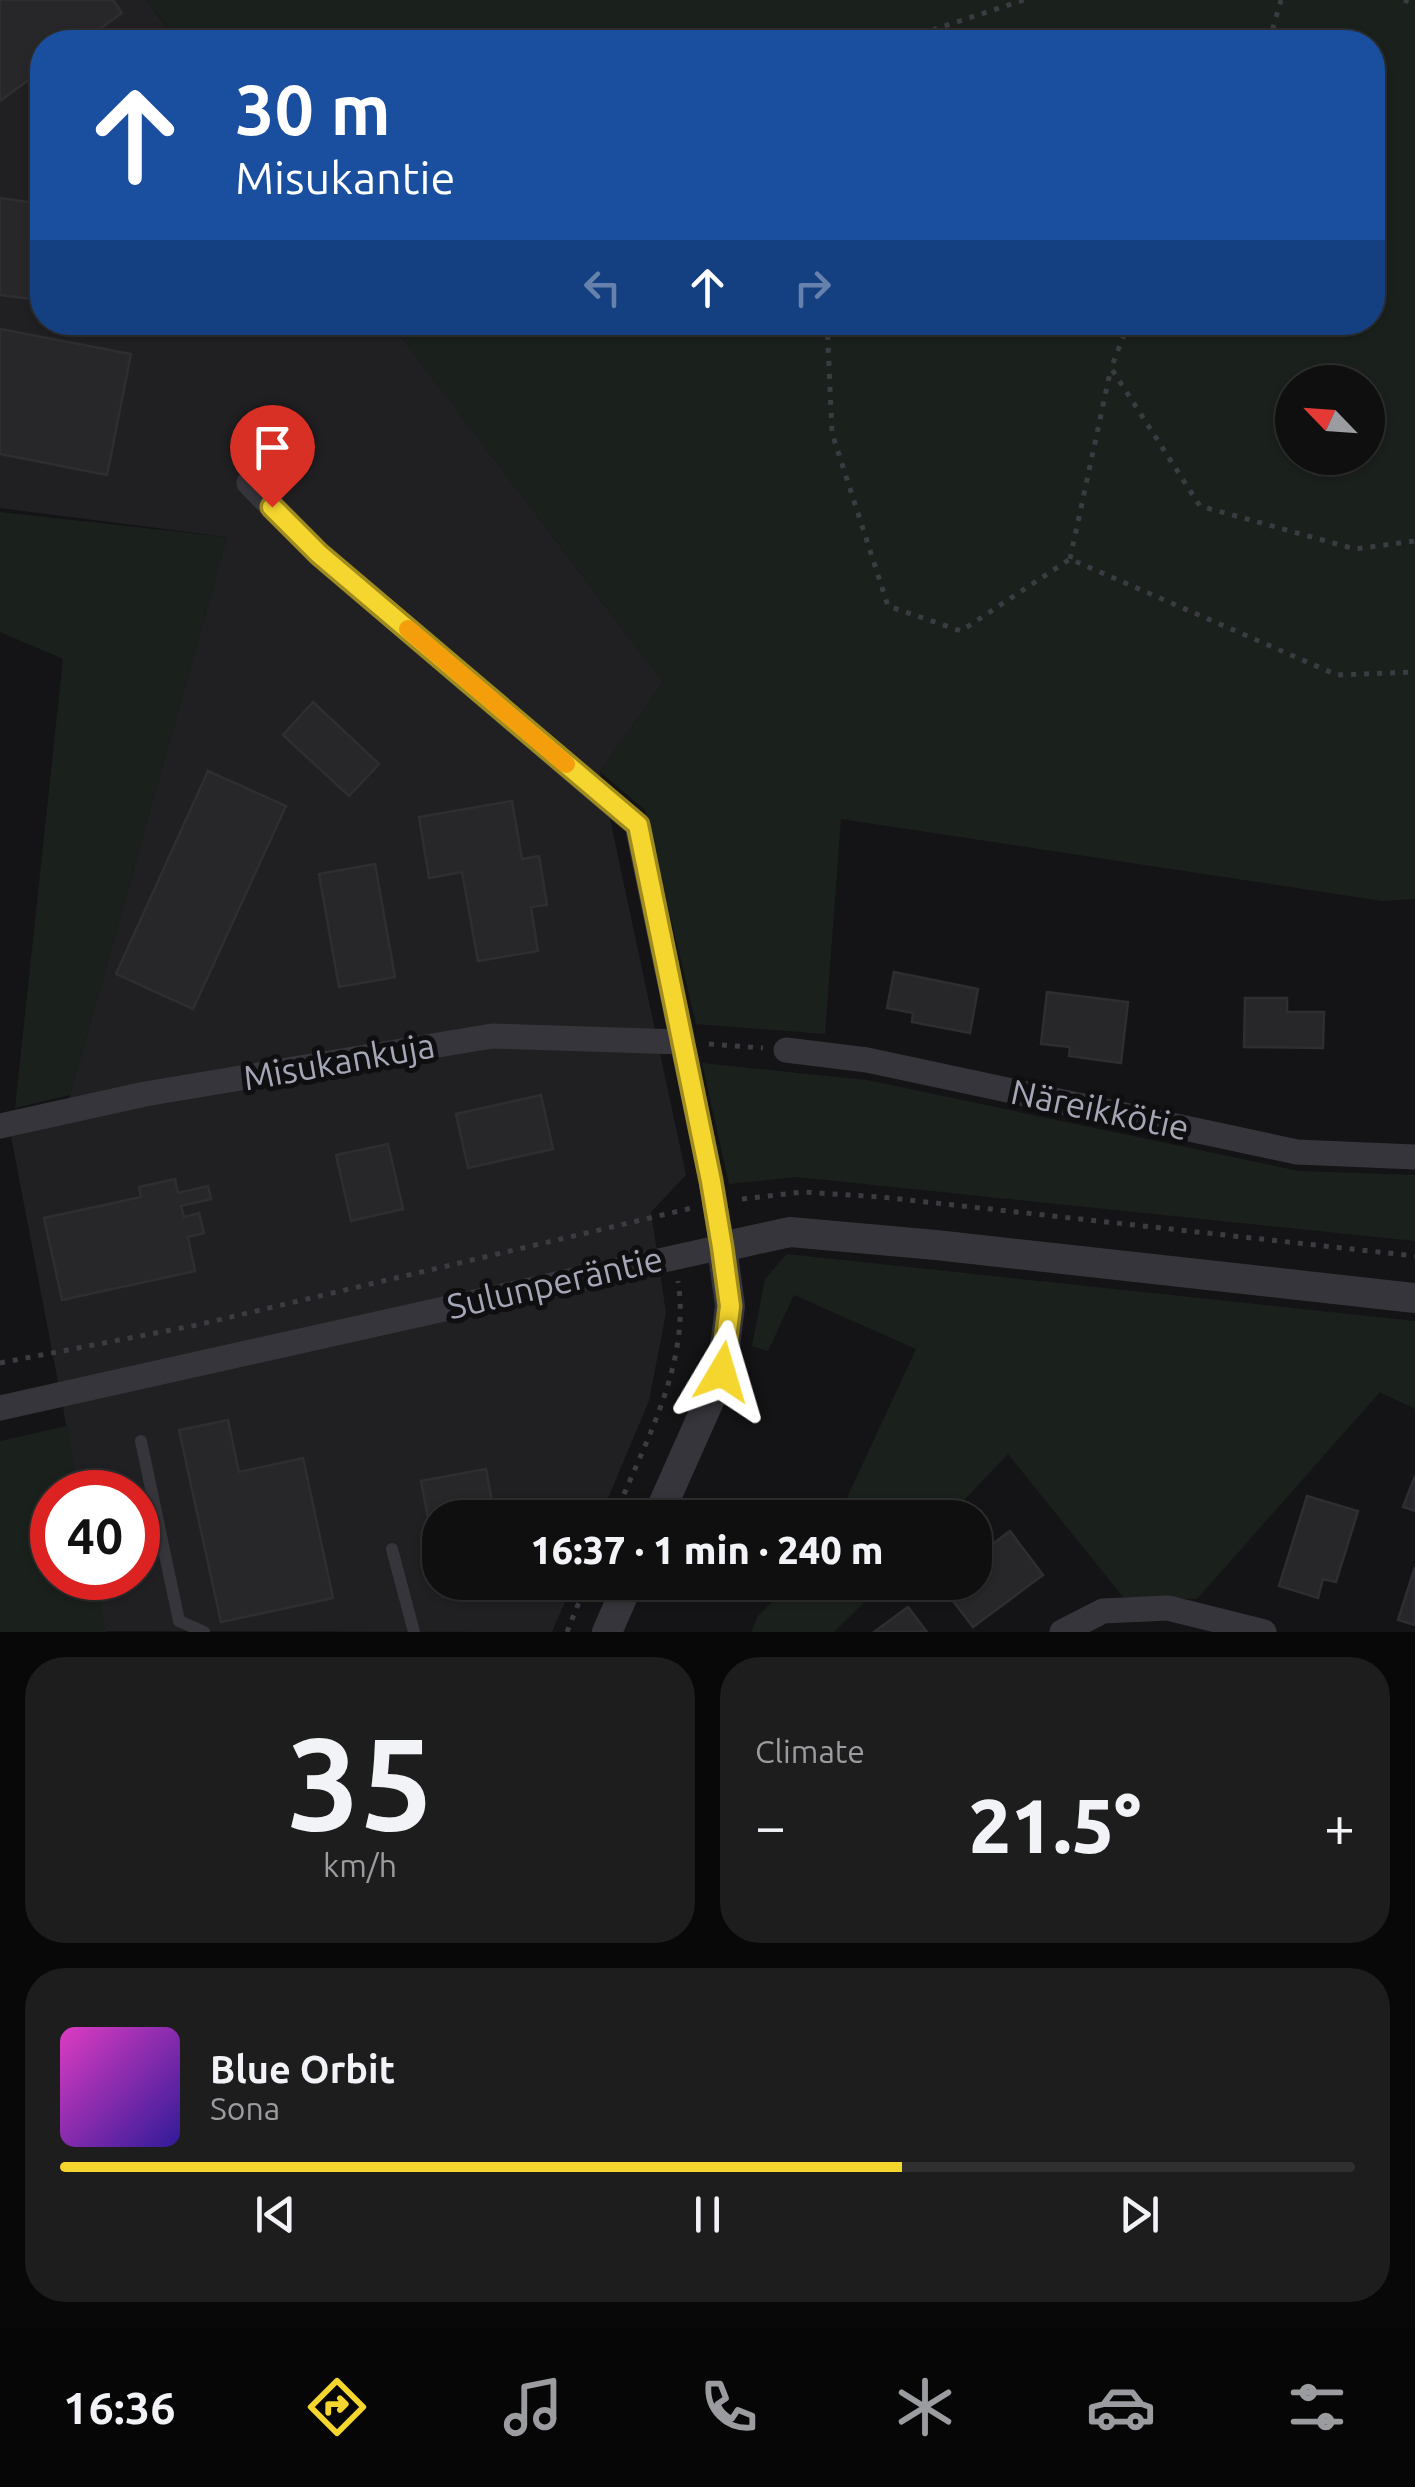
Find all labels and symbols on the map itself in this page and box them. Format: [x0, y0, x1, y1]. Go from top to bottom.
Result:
north arrow [1275, 365, 1385, 475]
pin [230, 405, 315, 508]
street label: Misukankuja [240, 1024, 438, 1098]
street label: Näreikkötie [1008, 1071, 1193, 1147]
street label: Sulunperäntie [443, 1238, 666, 1326]
position arrow [670, 1320, 774, 1424]
speed limit sign: 40 [30, 1470, 160, 1600]

